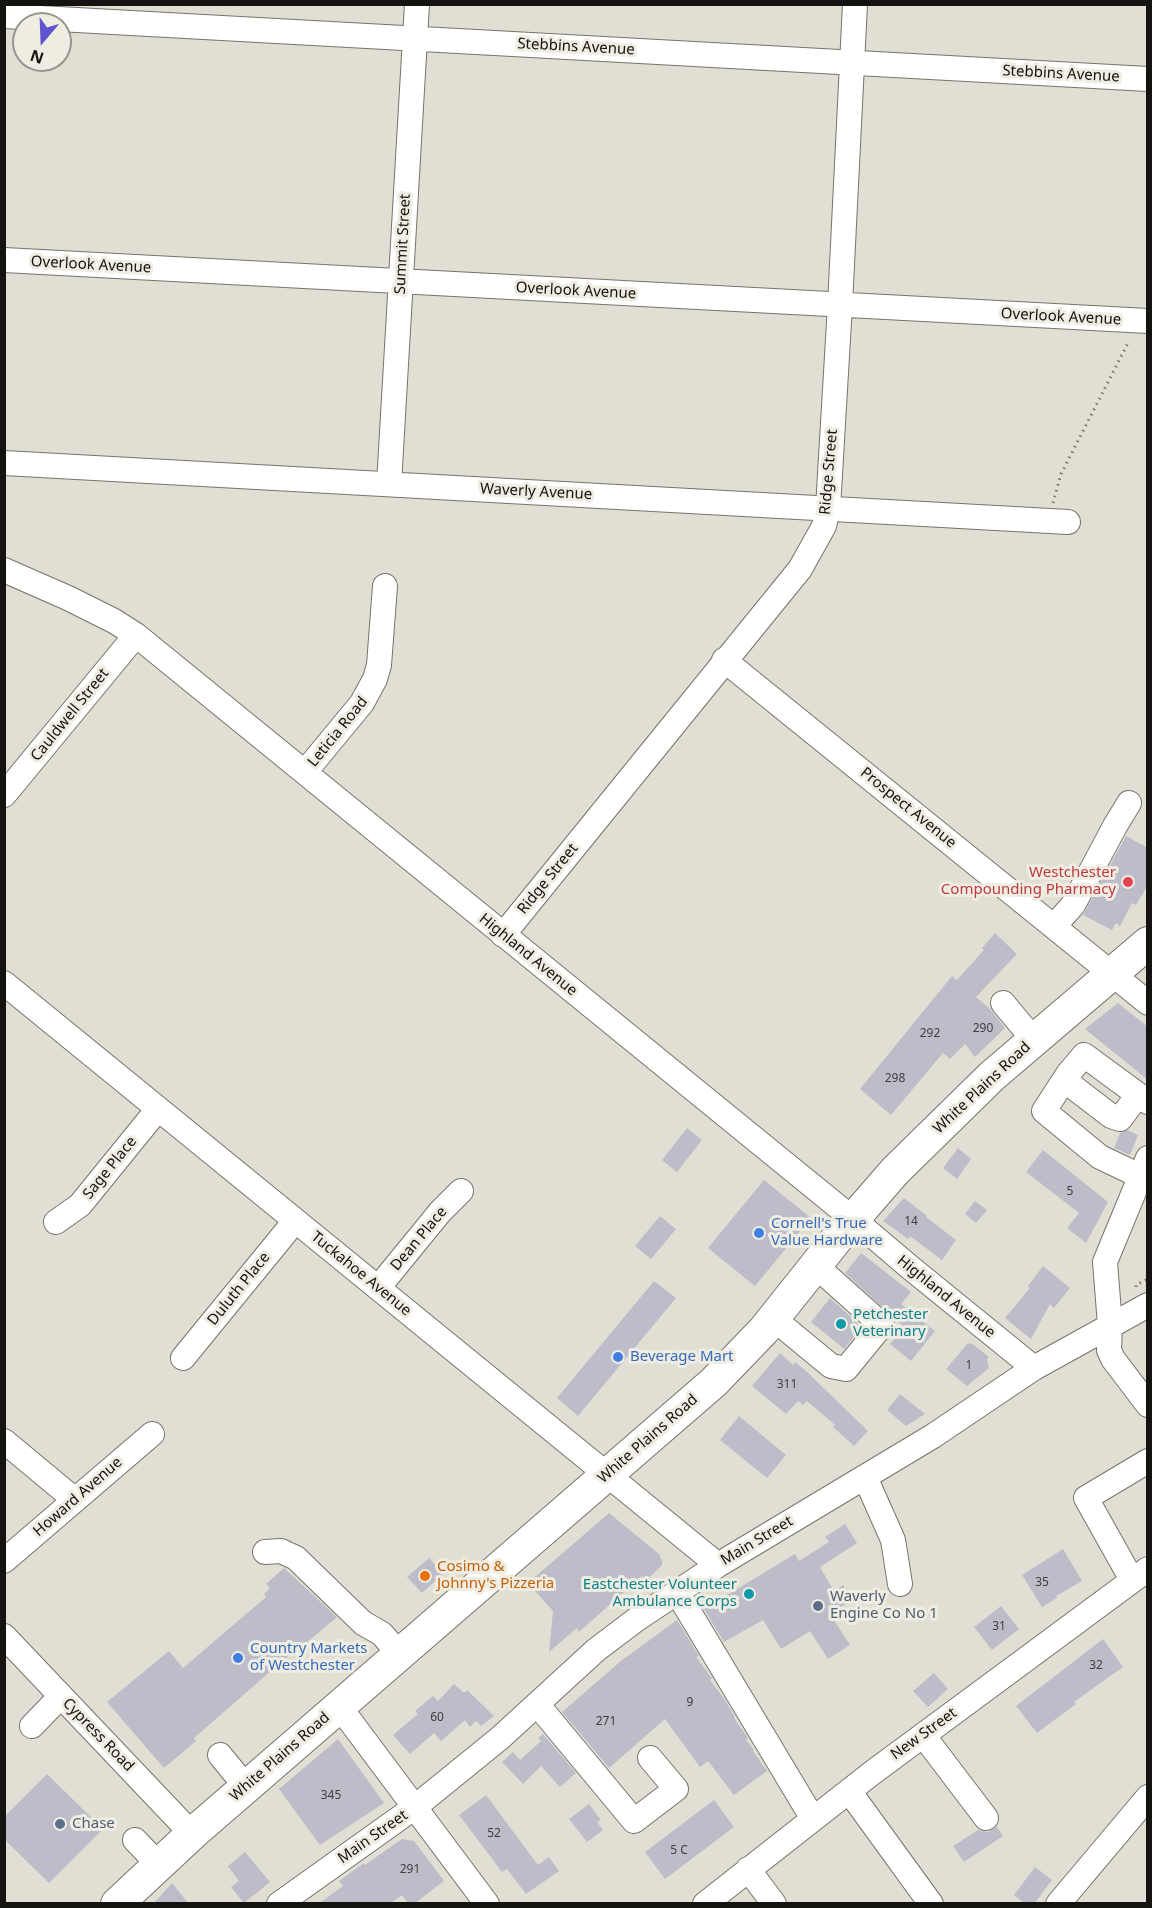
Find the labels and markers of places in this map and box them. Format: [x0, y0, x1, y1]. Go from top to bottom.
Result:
place label: Westchester Compounding Pharmacy [941, 864, 1116, 899]
marker: Westchester Compounding Pharmacy [1121, 875, 1135, 889]
place label: Cornell's True Value Hardware [771, 1215, 883, 1250]
marker: Cornell's True Value Hardware [752, 1226, 766, 1240]
place label: Petchester Veterinary [853, 1306, 928, 1341]
marker: Petchester Veterinary [834, 1317, 848, 1331]
place label: Beverage Mart [630, 1348, 734, 1366]
marker: Beverage Mart [611, 1350, 625, 1364]
place label: Cosimo & Johnny's Pizzeria [437, 1558, 554, 1593]
marker: Cosimo & Johnny's Pizzeria [418, 1569, 432, 1583]
place label: Eastchester Volunteer Ambulance Corps [583, 1576, 737, 1611]
marker: Eastchester Volunteer Ambulance Corps [742, 1587, 756, 1601]
place label: Waverly Engine Co No 1 [830, 1588, 938, 1623]
marker: Waverly Engine Co No 1 [811, 1599, 825, 1613]
place label: Country Markets of Westchester [250, 1640, 368, 1675]
marker: Country Markets of Westchester [231, 1651, 245, 1665]
place label: Chase [72, 1815, 115, 1833]
marker: Chase [53, 1817, 67, 1831]

